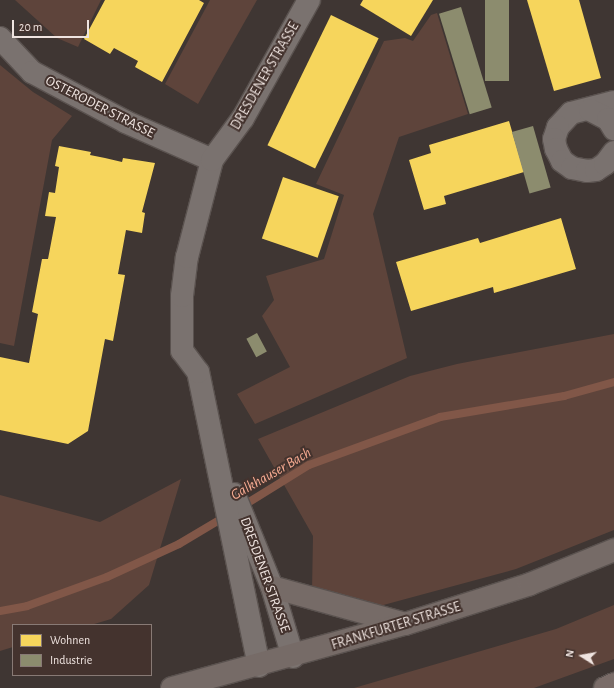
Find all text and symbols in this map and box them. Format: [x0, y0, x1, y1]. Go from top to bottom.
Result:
scale bar [14, 12, 91, 38]
street label: DRESDENER STRASSE [227, 19, 303, 133]
text: 20 m [19, 21, 42, 33]
street label: OSTERODER STRASSE [43, 72, 157, 142]
water label: Galkhauser Bach [228, 444, 314, 504]
street label: DRESDENER STRASSE [236, 515, 294, 635]
street label: FRANKFURTER STRASSE [329, 598, 463, 654]
legend [12, 624, 152, 676]
text: Wohnen [50, 634, 90, 646]
north arrow [562, 636, 602, 676]
text: N [564, 649, 576, 658]
text: Industrie [50, 654, 92, 666]

